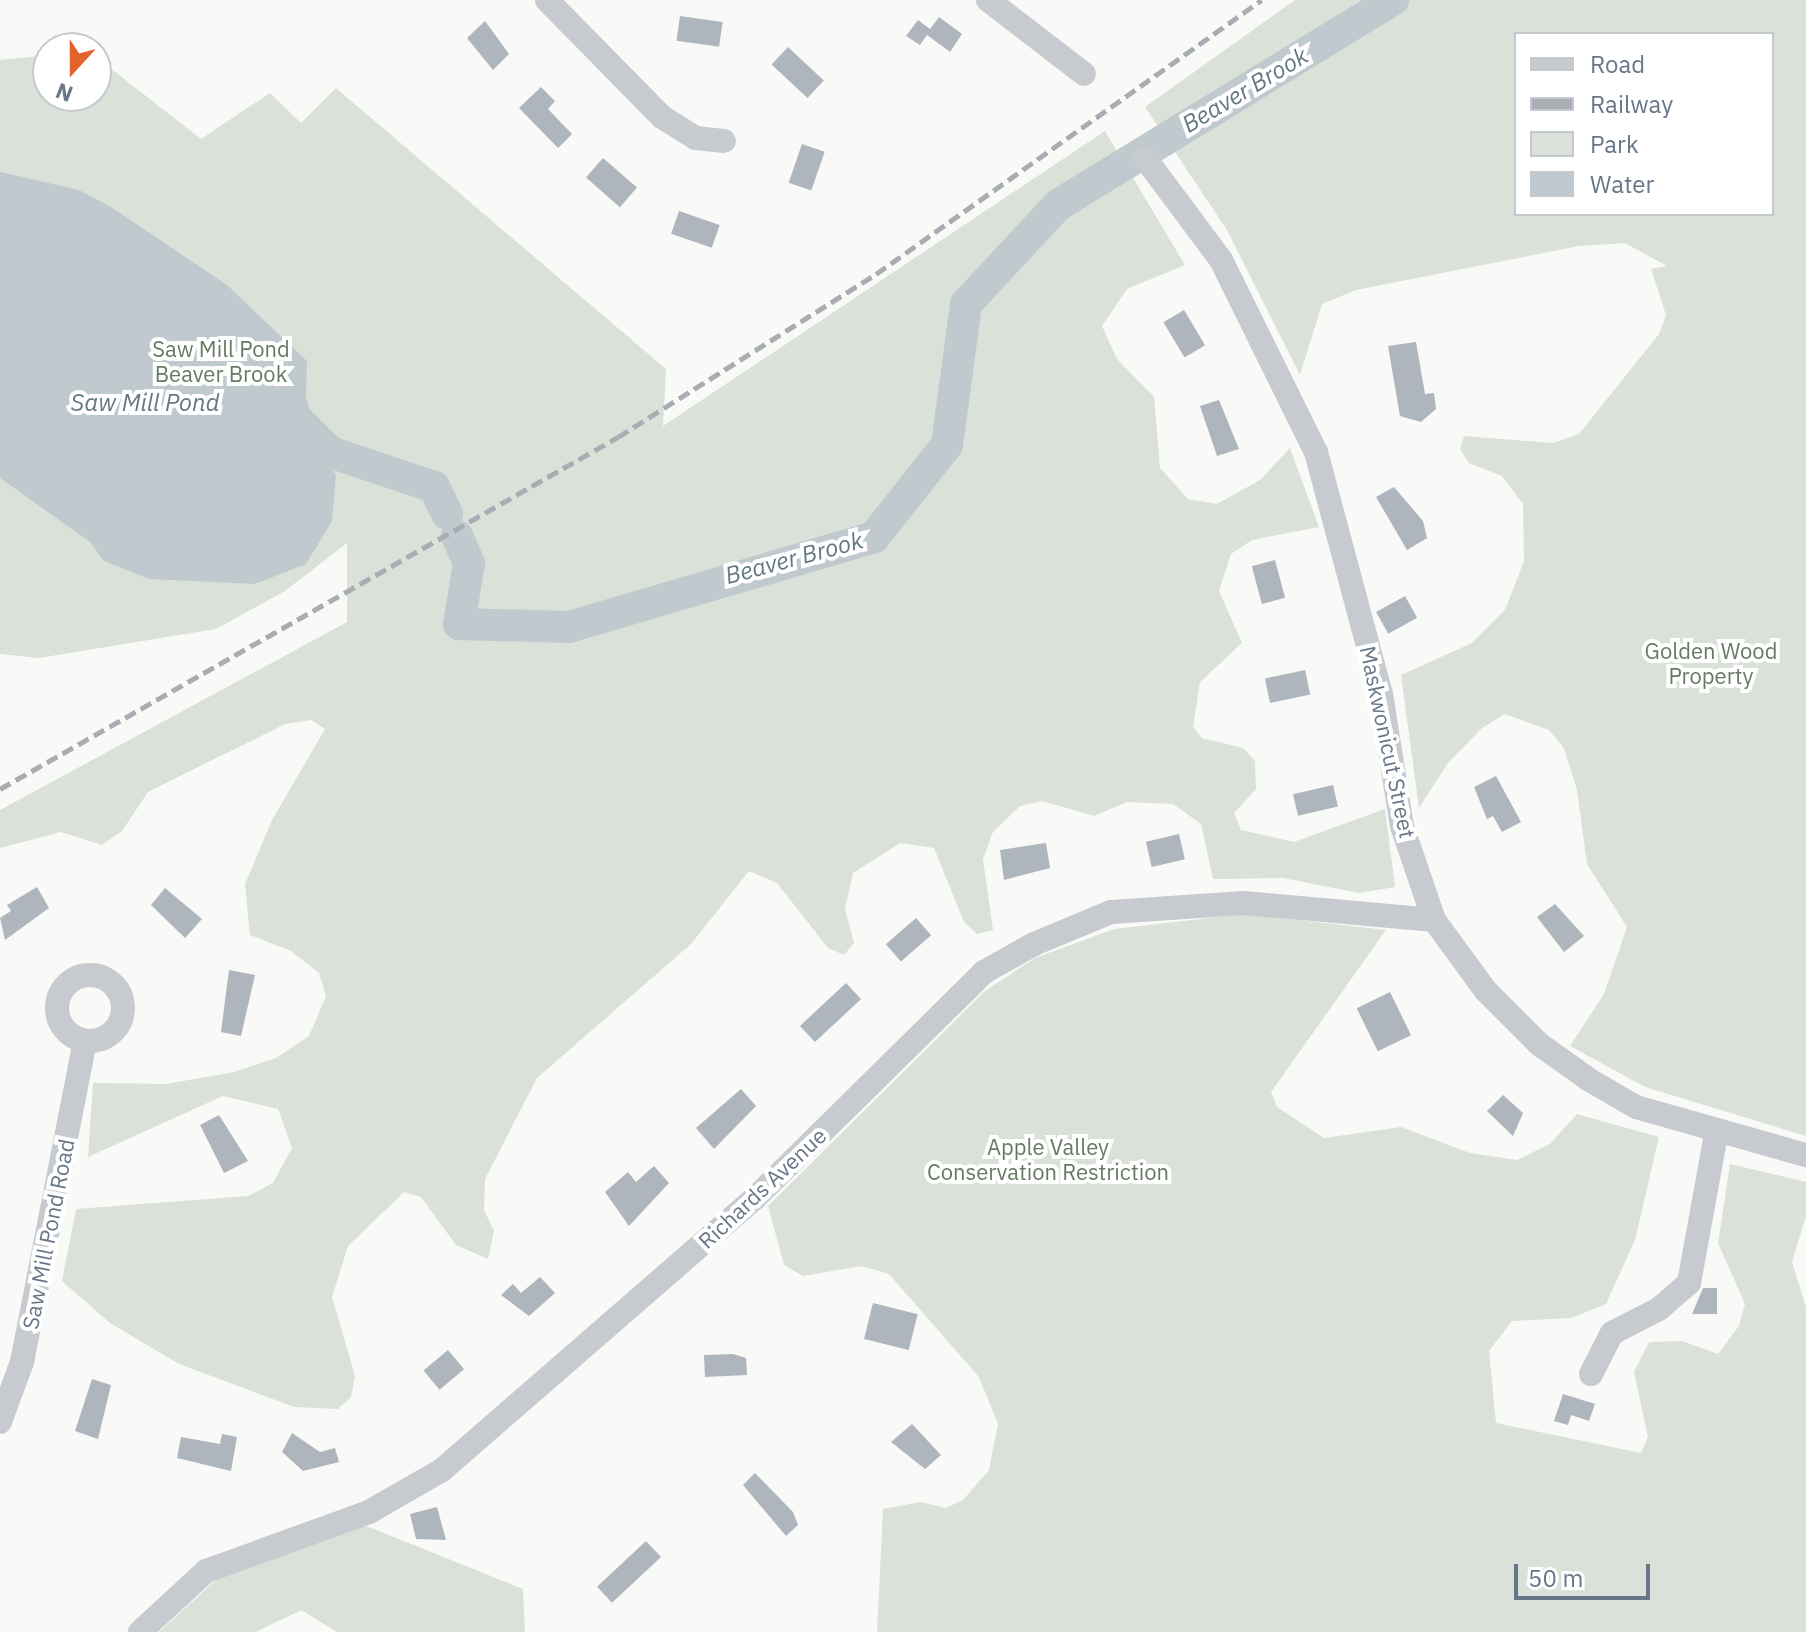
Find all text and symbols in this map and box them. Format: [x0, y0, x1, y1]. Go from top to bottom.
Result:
north arrow [32, 32, 112, 112]
legend [1514, 32, 1774, 216]
water label: Beaver Brook [1177, 41, 1313, 139]
text: Road [1590, 48, 1645, 80]
text: N [51, 77, 77, 109]
text: Railway [1590, 88, 1673, 120]
text: Park [1590, 128, 1639, 160]
text: Water [1590, 168, 1654, 200]
park label: Saw Mill Pond Beaver Brook [152, 335, 290, 386]
water label: Saw Mill Pond [70, 389, 220, 417]
water label: Beaver Brook [722, 526, 866, 590]
park label: Golden Wood Property [1645, 637, 1777, 688]
street label: Maskwonicut Street [1355, 643, 1421, 841]
street label: Richards Avenue [693, 1122, 831, 1254]
park label: Apple Valley Conservation Restriction [927, 1133, 1169, 1184]
street label: Saw Mill Pond Road [17, 1137, 79, 1331]
scale bar [1518, 1548, 1654, 1598]
text: 50 m [1528, 1562, 1583, 1594]

